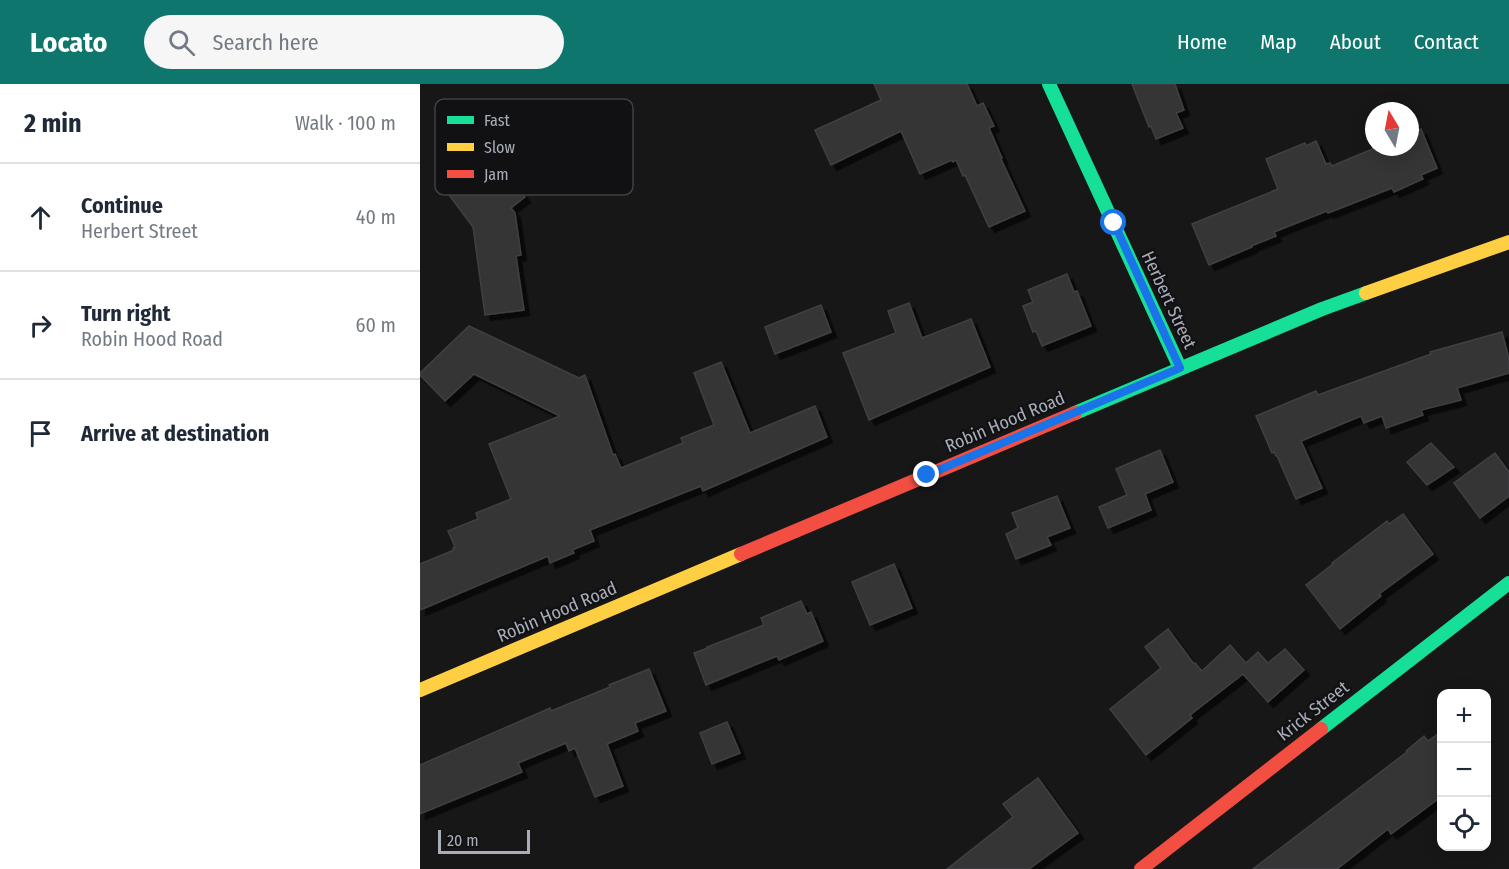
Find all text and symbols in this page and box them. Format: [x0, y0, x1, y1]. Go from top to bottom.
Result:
search box [144, 15, 564, 69]
text: Locato [30, 26, 108, 59]
icon: search [165, 26, 198, 59]
text: Search here [213, 29, 319, 56]
text: Home [1177, 29, 1227, 55]
text: Map [1260, 29, 1297, 55]
text: About [1330, 29, 1381, 55]
text: Contact [1414, 29, 1479, 55]
legend [435, 99, 633, 195]
north arrow [1365, 102, 1419, 156]
text: 2 min [24, 108, 82, 139]
text: Walk · 100 m [295, 111, 396, 135]
text: Fast [484, 111, 511, 130]
text: Slow [484, 138, 515, 157]
text: Jam [484, 165, 509, 184]
text: Continue [81, 192, 163, 219]
icon: ahead [24, 201, 57, 234]
text: 40 m [356, 205, 396, 229]
route start [1100, 209, 1126, 235]
text: Herbert Street [81, 219, 198, 243]
street label: Herbert Street [1137, 248, 1201, 352]
text: Turn right [81, 300, 170, 327]
icon: right [24, 309, 57, 342]
text: 60 m [356, 313, 396, 337]
text: Robin Hood Road [81, 327, 223, 351]
street label: Robin Hood Road [942, 387, 1068, 457]
icon: arrive [24, 417, 57, 450]
text: Arrive at destination [81, 420, 269, 447]
route end [913, 461, 939, 487]
street label: Robin Hood Road [494, 577, 620, 647]
street label: Krick Street [1273, 676, 1353, 746]
map controls [1437, 689, 1491, 851]
button: + [1437, 689, 1491, 743]
button: − [1437, 743, 1491, 797]
button: locate [1437, 797, 1491, 851]
scale bar [438, 827, 530, 854]
text: 20 m [447, 831, 478, 850]

